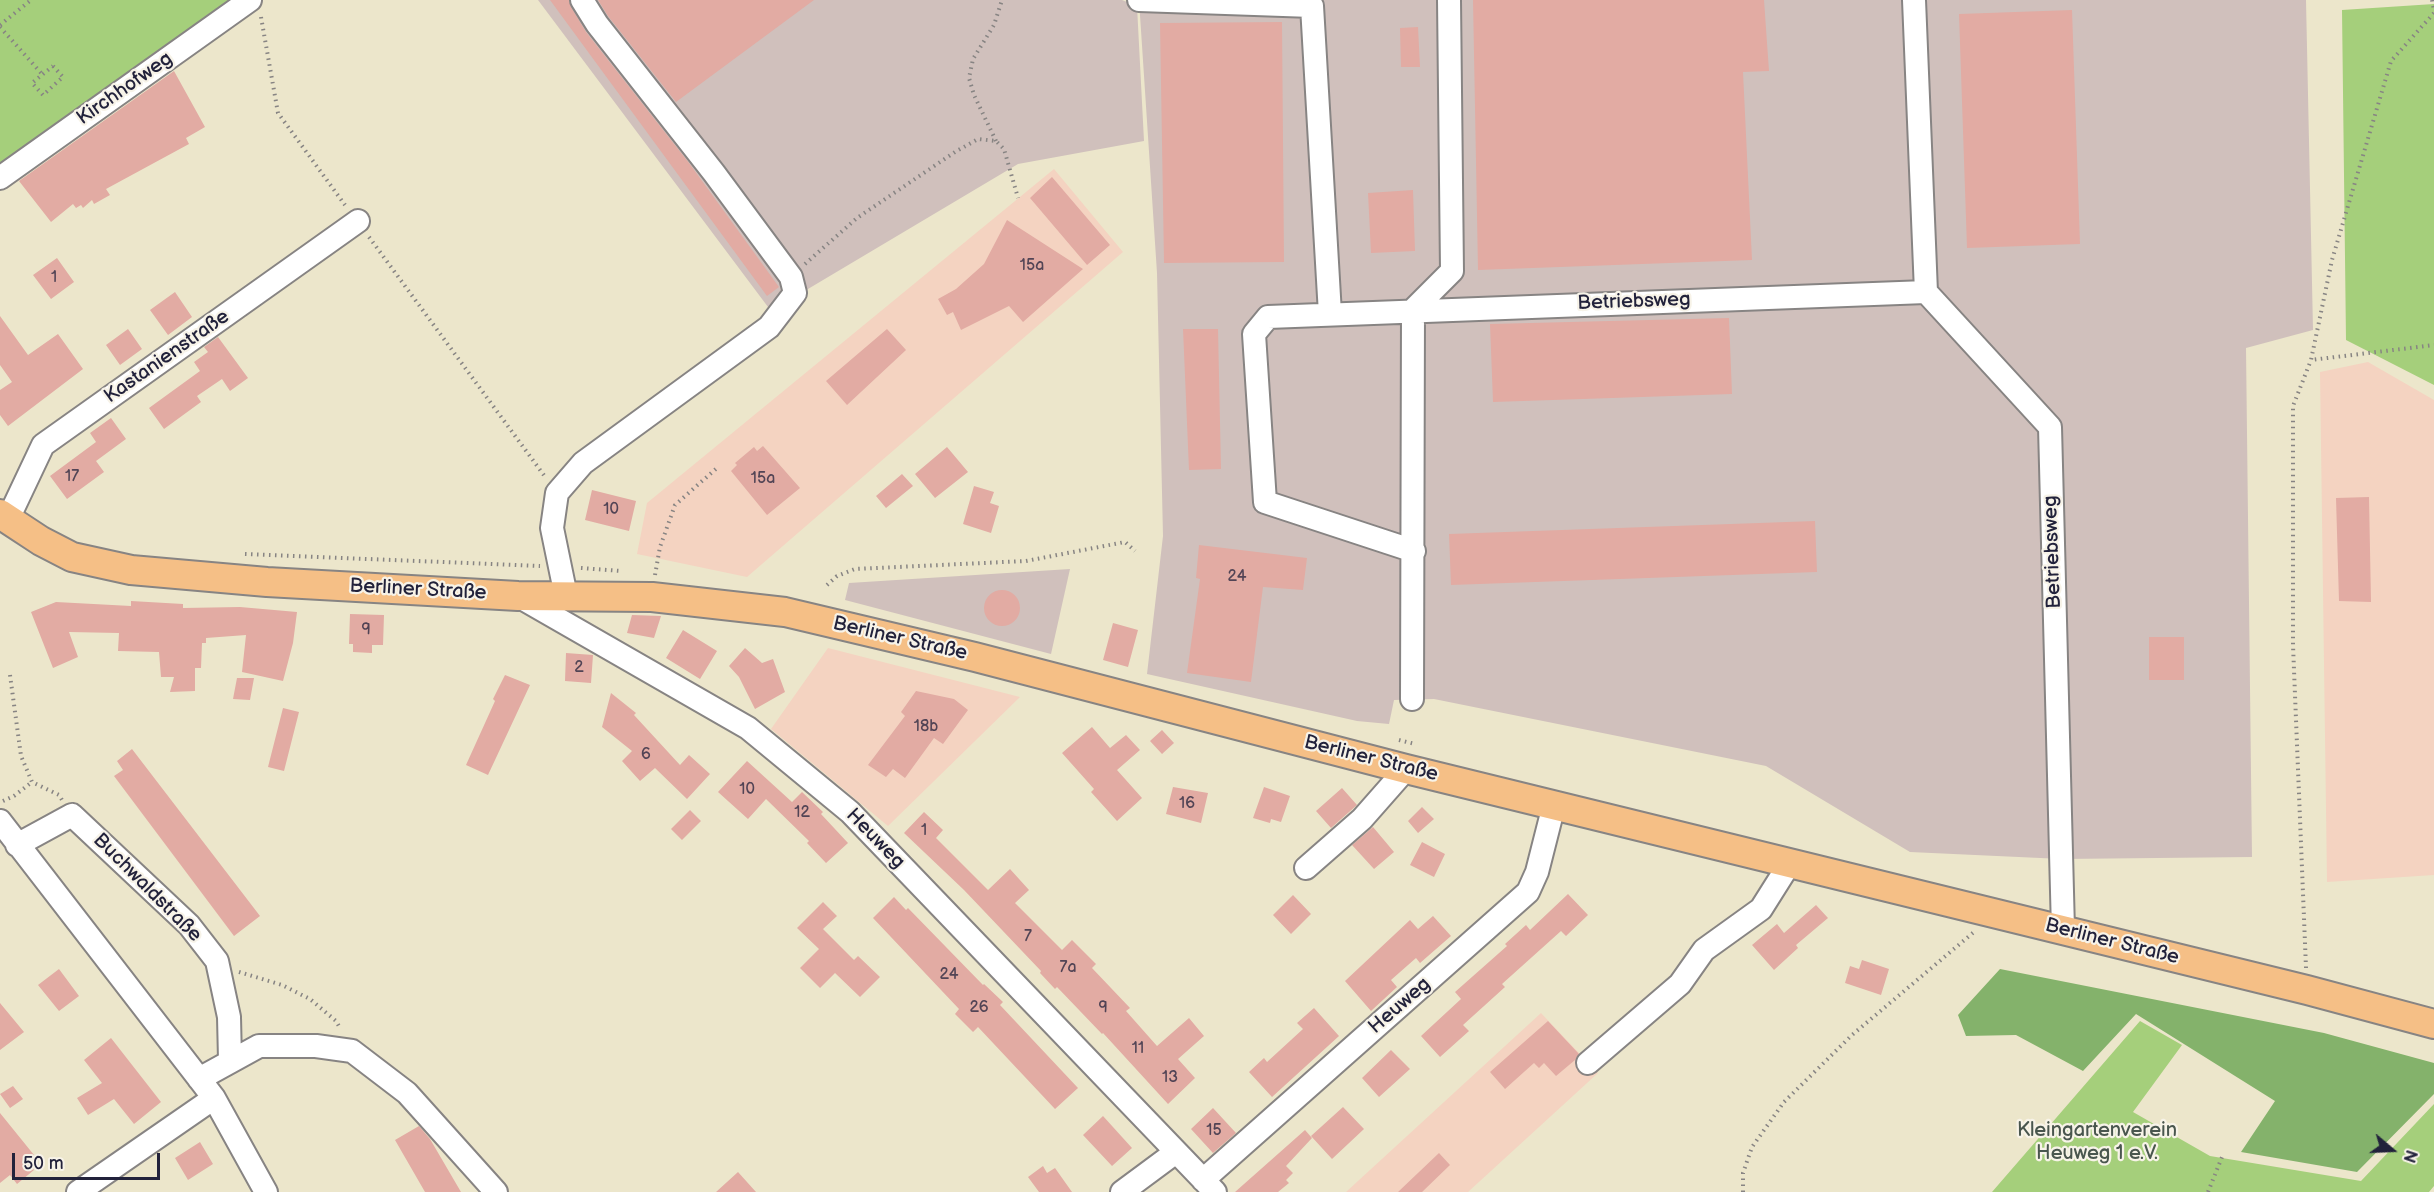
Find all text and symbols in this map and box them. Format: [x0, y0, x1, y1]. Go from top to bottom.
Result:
street label: Kirchhofweg [73, 47, 177, 131]
house number: 15a [1020, 256, 1044, 276]
house number: 1 [51, 268, 57, 288]
street label: Betriebsweg [1577, 288, 1691, 316]
street label: Kastanienstraße [100, 305, 234, 409]
house number: 17 [65, 467, 79, 487]
house number: 15a [751, 469, 775, 489]
street label: Betriebsweg [2039, 495, 2067, 609]
house number: 10 [603, 500, 619, 520]
house number: 24 [1228, 567, 1246, 587]
street label: Berliner Straße [349, 574, 487, 606]
street label: Berliner Straße [831, 612, 969, 666]
house number: 9 [361, 620, 371, 640]
house number: 2 [574, 658, 584, 678]
house number: 18b [914, 717, 938, 737]
street label: Berliner Straße [1302, 731, 1440, 787]
house number: 6 [641, 745, 651, 765]
house number: 10 [739, 780, 755, 800]
house number: 16 [1179, 794, 1195, 814]
house number: 12 [794, 803, 810, 823]
street label: Heuweg [841, 804, 909, 874]
house number: 1 [921, 821, 927, 841]
street label: Buchwaldstraße [88, 829, 206, 947]
street label: Berliner Straße [2043, 914, 2181, 970]
house number: 7 [1024, 927, 1032, 947]
house number: 7a [1060, 958, 1076, 978]
house number: 24 [940, 965, 958, 985]
street label: Heuweg [1364, 973, 1436, 1039]
house number: 26 [969, 998, 989, 1018]
house number: 9 [1098, 998, 1108, 1018]
house number: 11 [1132, 1039, 1144, 1059]
house number: 13 [1162, 1068, 1178, 1088]
park label: Kleingartenverein Heuweg 1 e.V. [2017, 1119, 2177, 1166]
north arrow [2362, 1120, 2422, 1180]
house number: 15 [1206, 1121, 1222, 1141]
scale bar [15, 1141, 164, 1179]
text: N [2399, 1147, 2420, 1165]
text: 50 m [23, 1153, 64, 1174]

